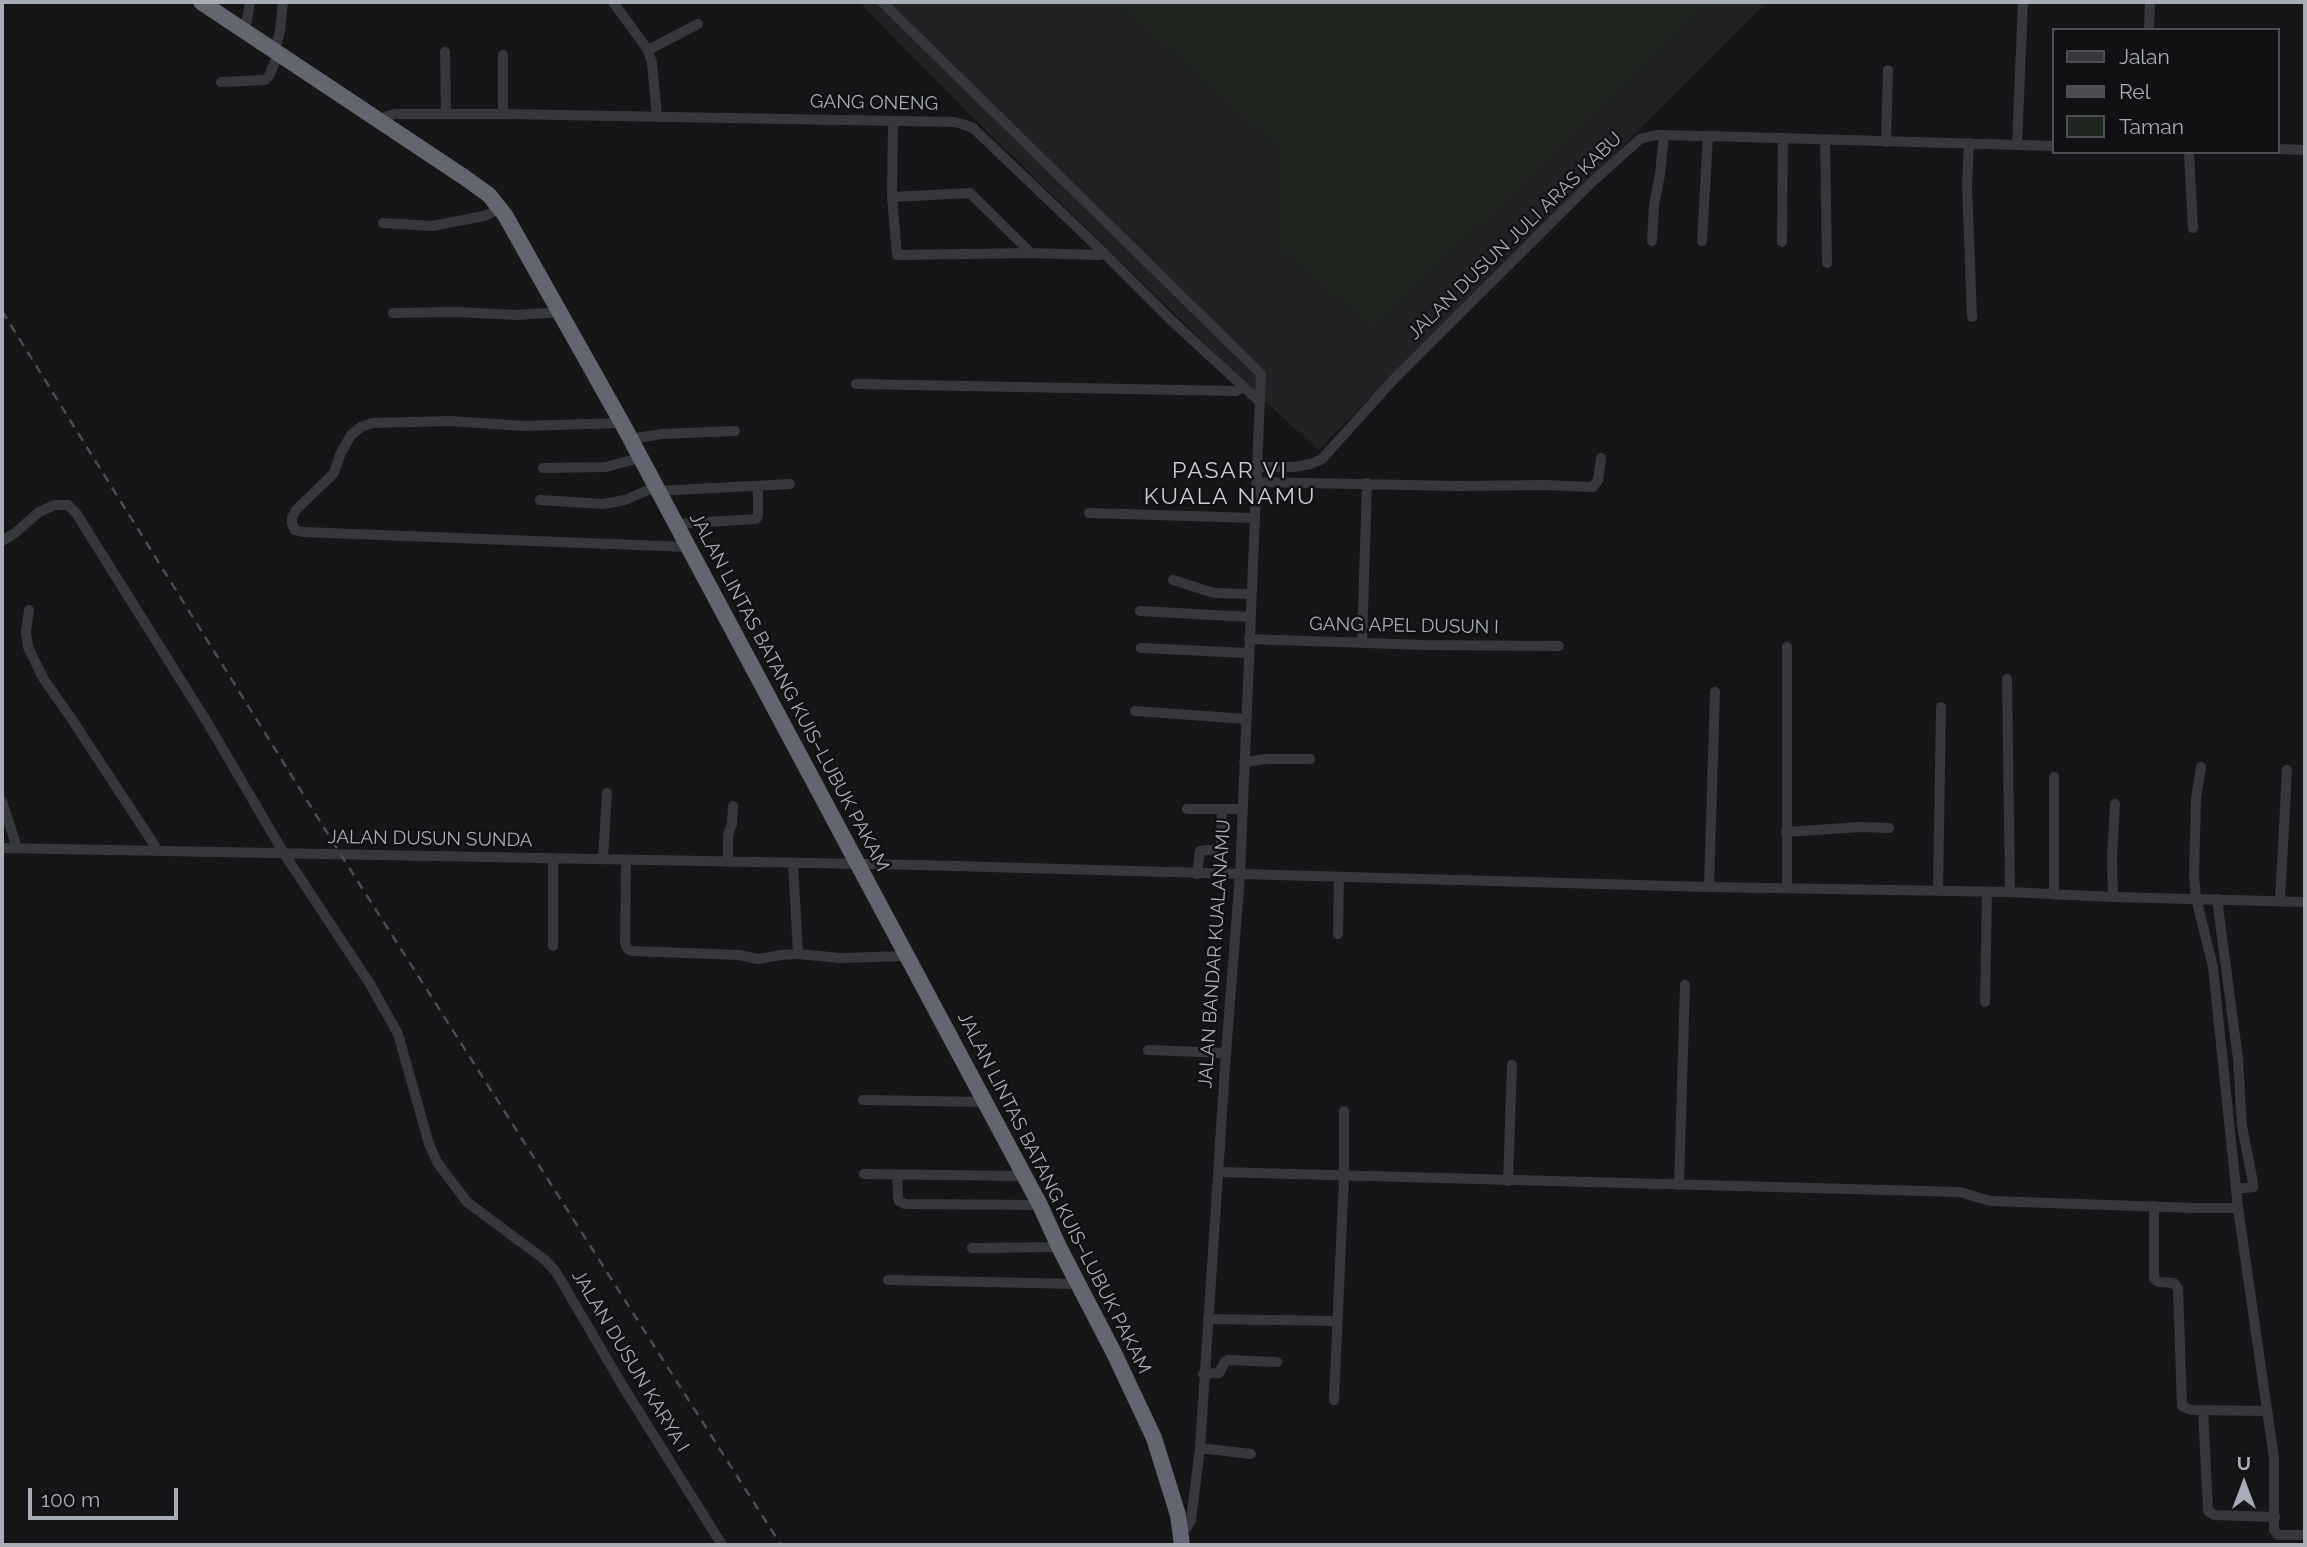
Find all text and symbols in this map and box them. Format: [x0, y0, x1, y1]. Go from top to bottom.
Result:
legend [2052, 28, 2279, 154]
text: Jalan [2119, 44, 2170, 69]
text: Rel [2119, 79, 2150, 104]
street label: GANG ONENG [810, 90, 938, 116]
text: Taman [2119, 114, 2184, 139]
street label: JALAN DUSUN JULI ARAS KABU [1403, 127, 1627, 345]
district label: PASAR VI KUALA NAMU [1145, 457, 1315, 511]
street label: JALAN LINTAS BATANG KUIS–LUBUK PAKAM [684, 509, 894, 875]
street label: GANG APEL DUSUN I [1309, 613, 1499, 639]
street label: JALAN BANDAR KUALANAMU [1194, 819, 1236, 1089]
street label: JALAN DUSUN SUNDA [327, 826, 533, 852]
street label: JALAN LINTAS BATANG KUIS–LUBUK PAKAM [952, 1008, 1156, 1378]
street label: JALAN DUSUN KARYA I [567, 1266, 693, 1456]
north arrow [2209, 1449, 2279, 1519]
text: U [2237, 1452, 2251, 1474]
scale bar [32, 1474, 182, 1518]
text: 100 m [41, 1487, 100, 1512]

